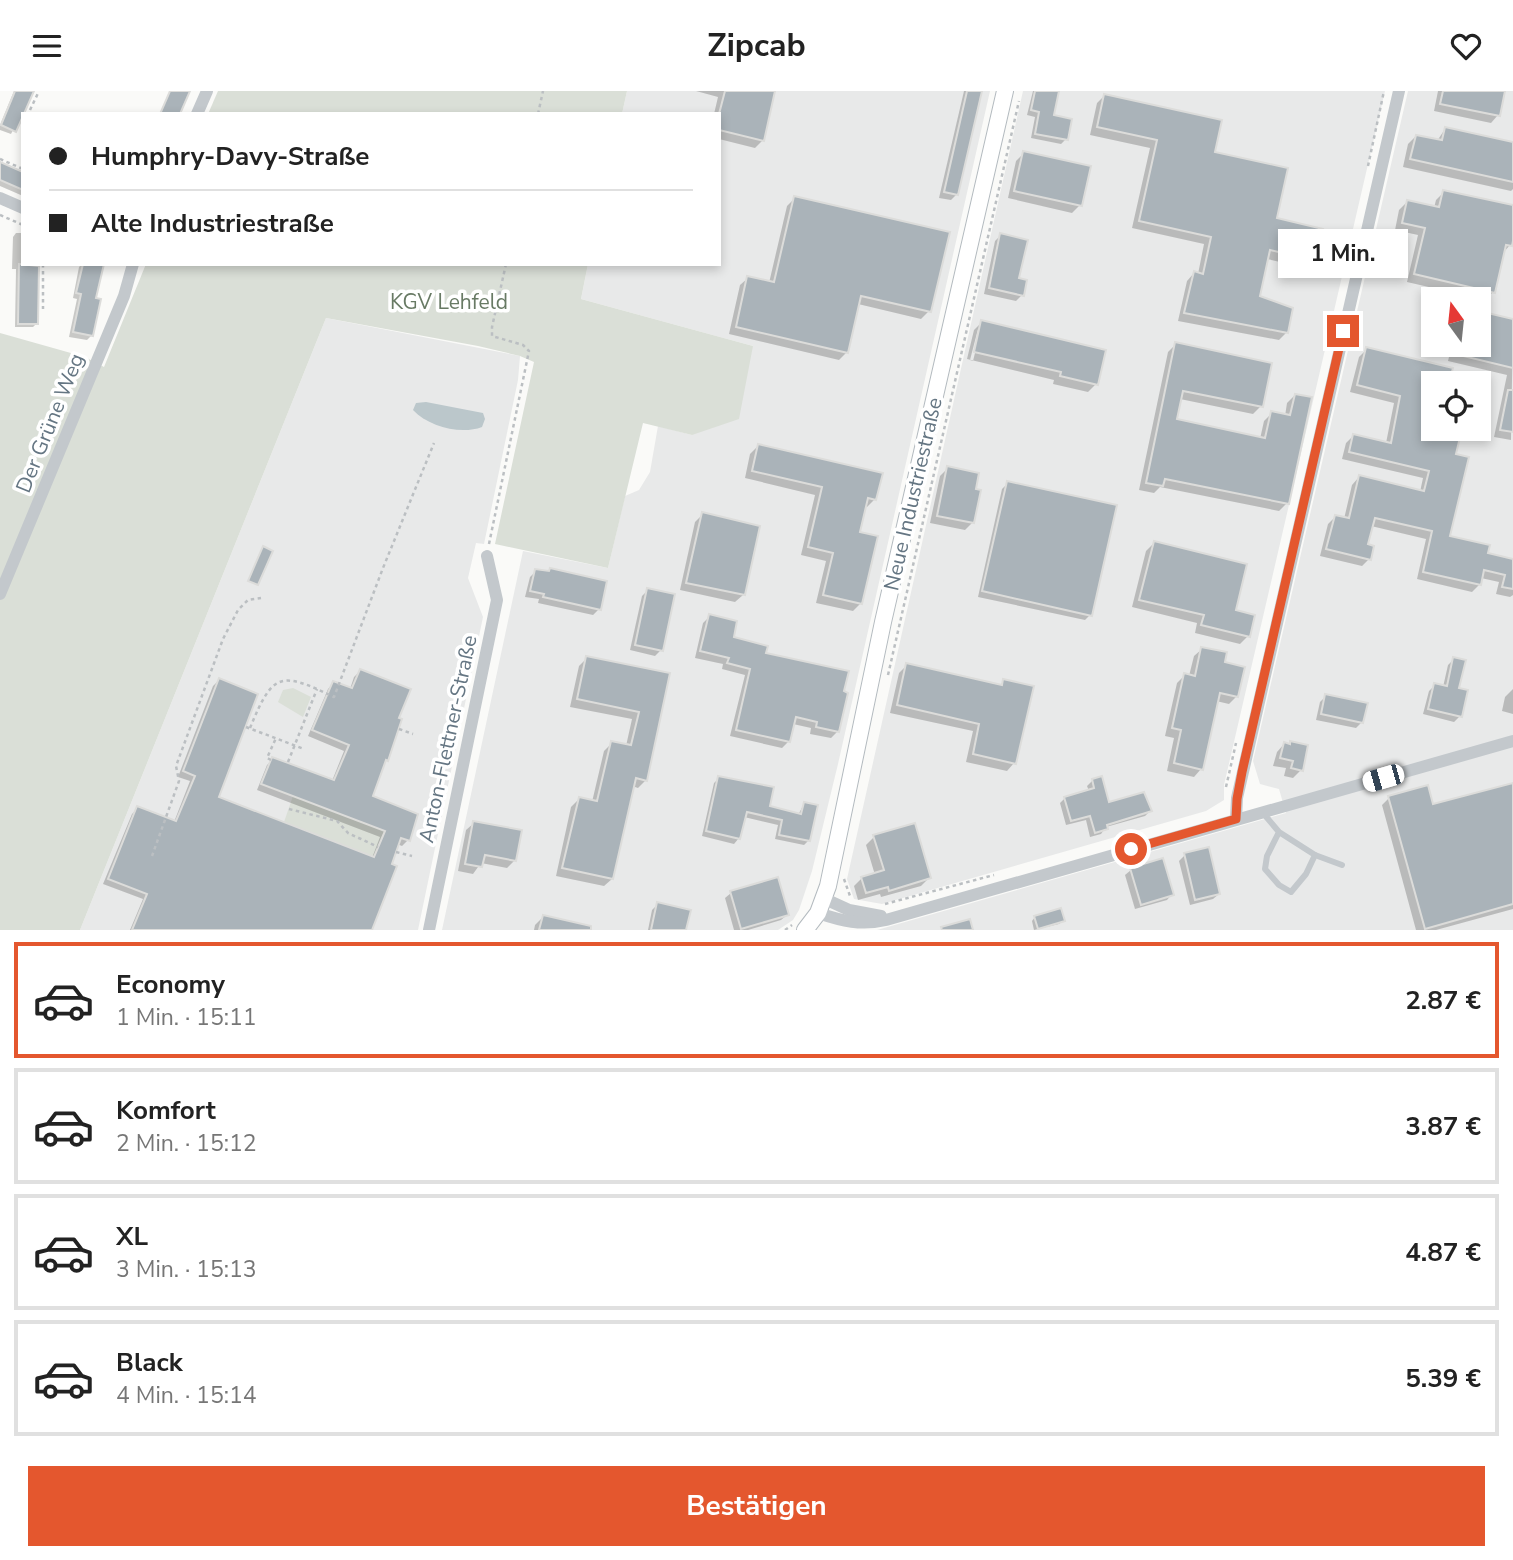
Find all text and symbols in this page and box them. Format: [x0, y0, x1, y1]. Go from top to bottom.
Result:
text: Zipcab [707, 24, 806, 67]
icon: menu [28, 27, 66, 65]
icon: heart [1447, 27, 1485, 65]
text: Humphry-Davy-Straße [91, 139, 369, 174]
text: Alte Industriestraße [91, 206, 334, 241]
callout: 1 Min. [1278, 229, 1408, 279]
text: 1 Min. [1311, 238, 1376, 269]
north arrow [1421, 287, 1491, 357]
map controls [1421, 287, 1491, 441]
park label: KGV Lehfeld [390, 288, 508, 316]
route end [1327, 315, 1359, 347]
street label: Der Grüne Weg [9, 349, 91, 497]
button: locate [1421, 371, 1491, 441]
street label: Neue Industriestraße [877, 395, 949, 593]
street label: Anton-Flettner-Straße [412, 633, 484, 845]
car [1360, 762, 1407, 794]
route start [1115, 833, 1147, 865]
text: Economy [116, 967, 225, 1002]
icon: car [32, 969, 95, 1032]
text: 2.87 € [1405, 983, 1481, 1018]
text: 1 Min. · 15:11 [116, 1002, 257, 1033]
text: Komfort [116, 1093, 216, 1128]
icon: car [32, 1095, 95, 1158]
text: 3.87 € [1405, 1109, 1481, 1144]
text: 2 Min. · 15:12 [116, 1128, 257, 1159]
text: XL [116, 1219, 148, 1254]
icon: car [32, 1221, 95, 1284]
text: 4.87 € [1405, 1235, 1481, 1270]
text: 3 Min. · 15:13 [116, 1254, 257, 1285]
text: Black [116, 1345, 183, 1380]
icon: car [32, 1347, 95, 1410]
text: 5.39 € [1405, 1361, 1481, 1396]
text: 4 Min. · 15:14 [116, 1380, 257, 1411]
button: Bestätigen [28, 1466, 1485, 1546]

